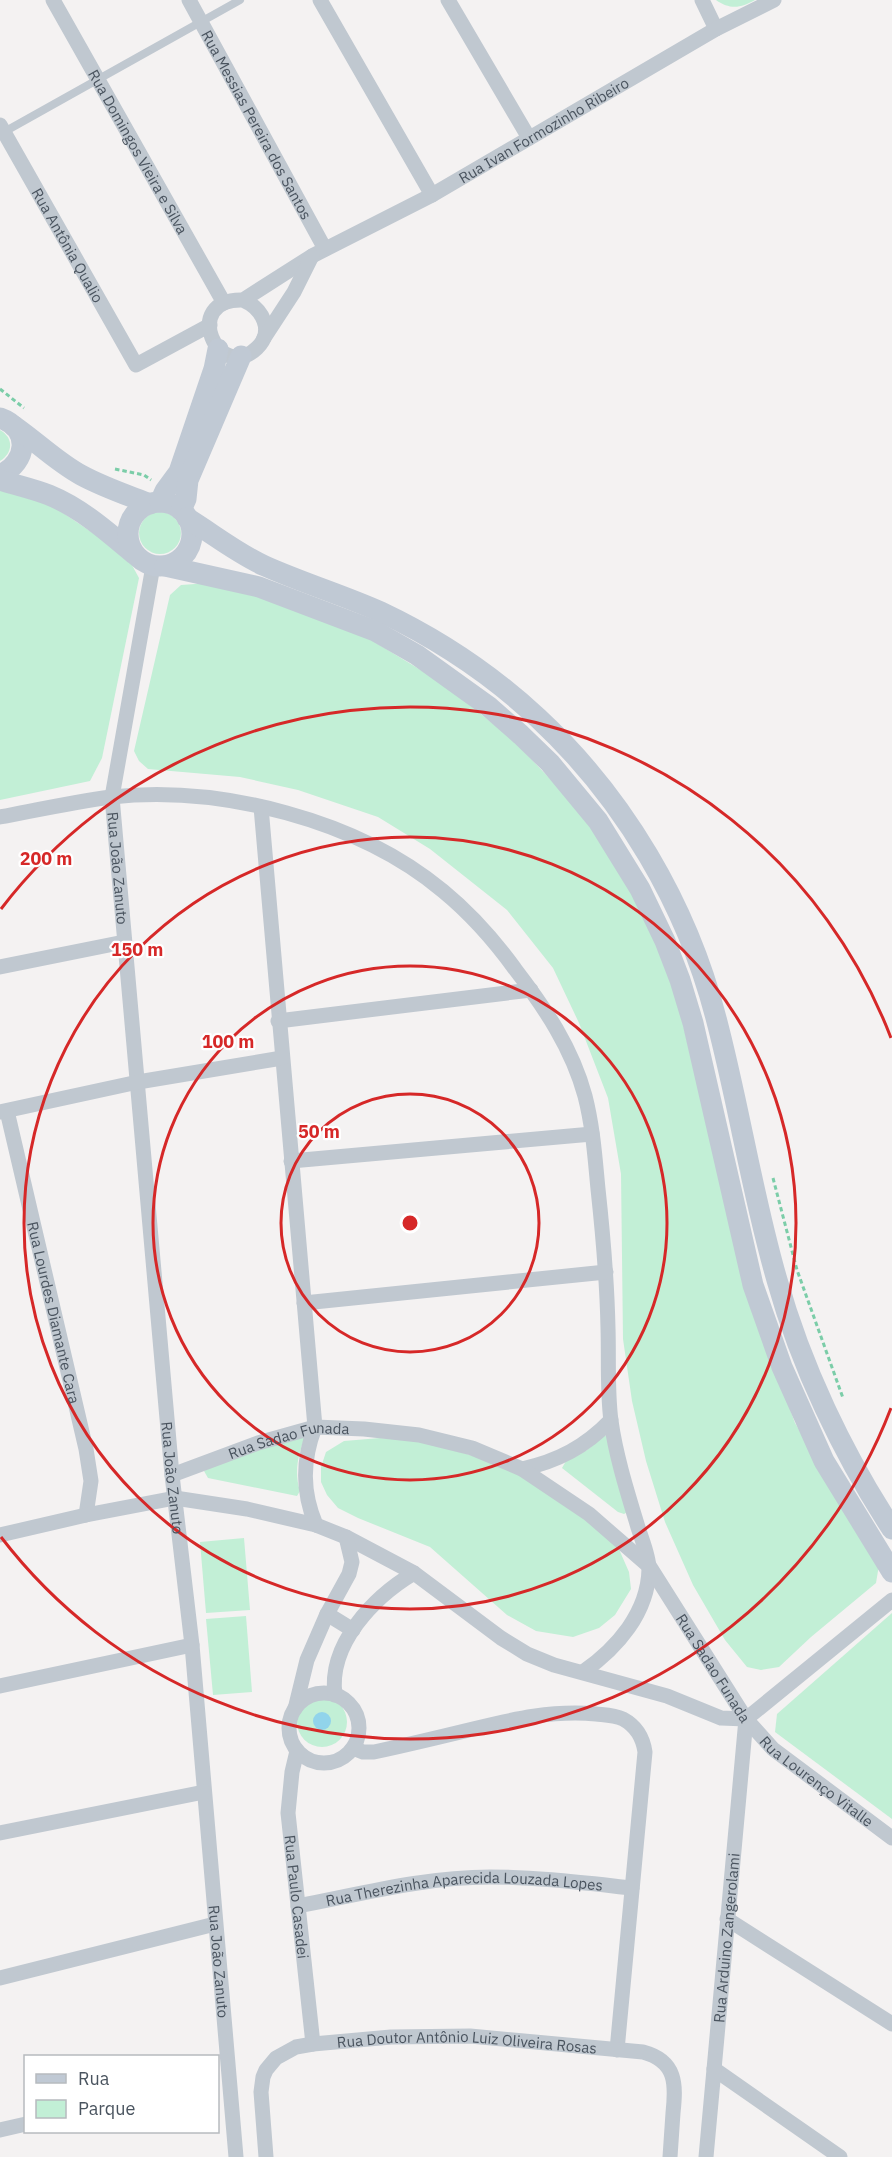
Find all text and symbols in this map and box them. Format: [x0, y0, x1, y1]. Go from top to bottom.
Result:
street label: Rua Messias Pereira dos Santos [198, 27, 316, 223]
street label: Rua Domingos Vieira e Silva [85, 66, 193, 237]
street label: Rua Ivan Formozinho Ribeiro [455, 73, 632, 187]
street label: Rua Antônia Qualio [28, 184, 108, 306]
street label: Rua João Zanuto [104, 811, 133, 925]
text: 200 m [20, 847, 72, 870]
text: 150 m [111, 938, 163, 961]
text: 100 m [202, 1030, 254, 1053]
text: 50 m [298, 1120, 340, 1143]
centre of rings [400, 1213, 420, 1233]
street label: Rua Lourdes Diamante Cara [24, 1220, 85, 1406]
street label: Rua Sadao Funada [225, 1418, 350, 1463]
street label: Rua João Zanuto [158, 1421, 188, 1535]
street label: Rua Sadao Funada [672, 1610, 755, 1726]
street label: Rua Lourenço Vitalle [756, 1732, 877, 1830]
street label: Rua Paulo Casadei [281, 1834, 313, 1960]
street label: Rua Arduino Zangerolami [709, 1852, 743, 2024]
street label: Rua Therezinha Aparecida Louzada Lopes [324, 1867, 604, 1910]
street label: Rua João Zanuto [205, 1904, 233, 2019]
street label: Rua Doutor Antônio Luiz Oliveira Rosas [336, 2026, 598, 2057]
legend [24, 2055, 219, 2133]
text: Rua [78, 2067, 110, 2090]
text: Parque [78, 2097, 136, 2120]

